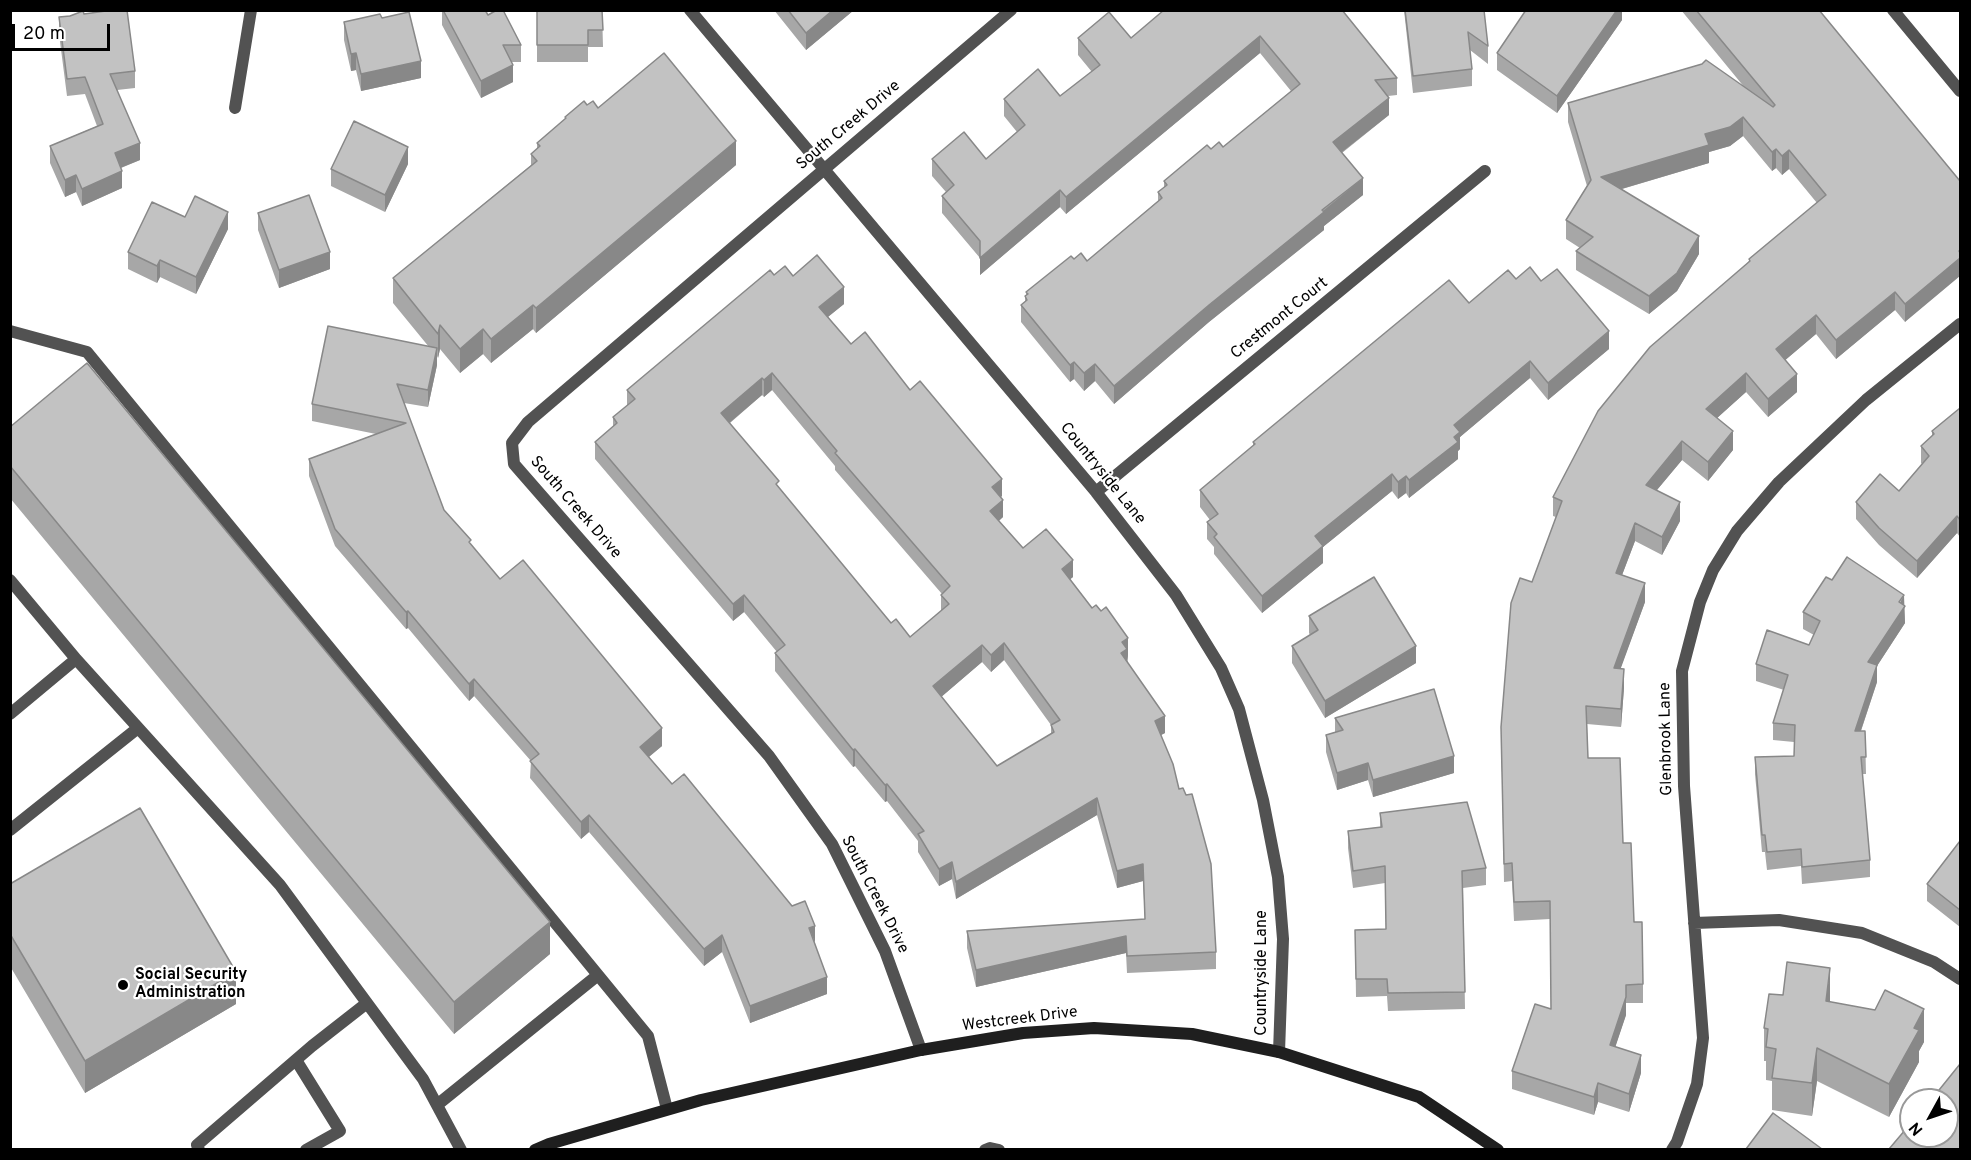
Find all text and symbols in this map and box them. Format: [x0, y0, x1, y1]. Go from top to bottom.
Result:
scale bar [15, 12, 112, 50]
text: 20 m [23, 23, 65, 46]
street label: South Creek Drive [793, 77, 905, 175]
street label: Crestmont Court [1227, 274, 1333, 364]
street label: Countryside Lane [1055, 419, 1149, 529]
street label: South Creek Drive [525, 453, 625, 563]
street label: Glenbrook Lane [1656, 682, 1678, 796]
street label: South Creek Drive [836, 833, 912, 957]
street label: Countryside Lane [1253, 910, 1273, 1036]
place label: Social Security Administration [135, 966, 247, 1004]
marker: Social Security Administration [116, 978, 130, 992]
street label: Westcreek Drive [961, 1003, 1079, 1037]
north arrow [1899, 1088, 1959, 1148]
text: N [1905, 1117, 1928, 1139]

